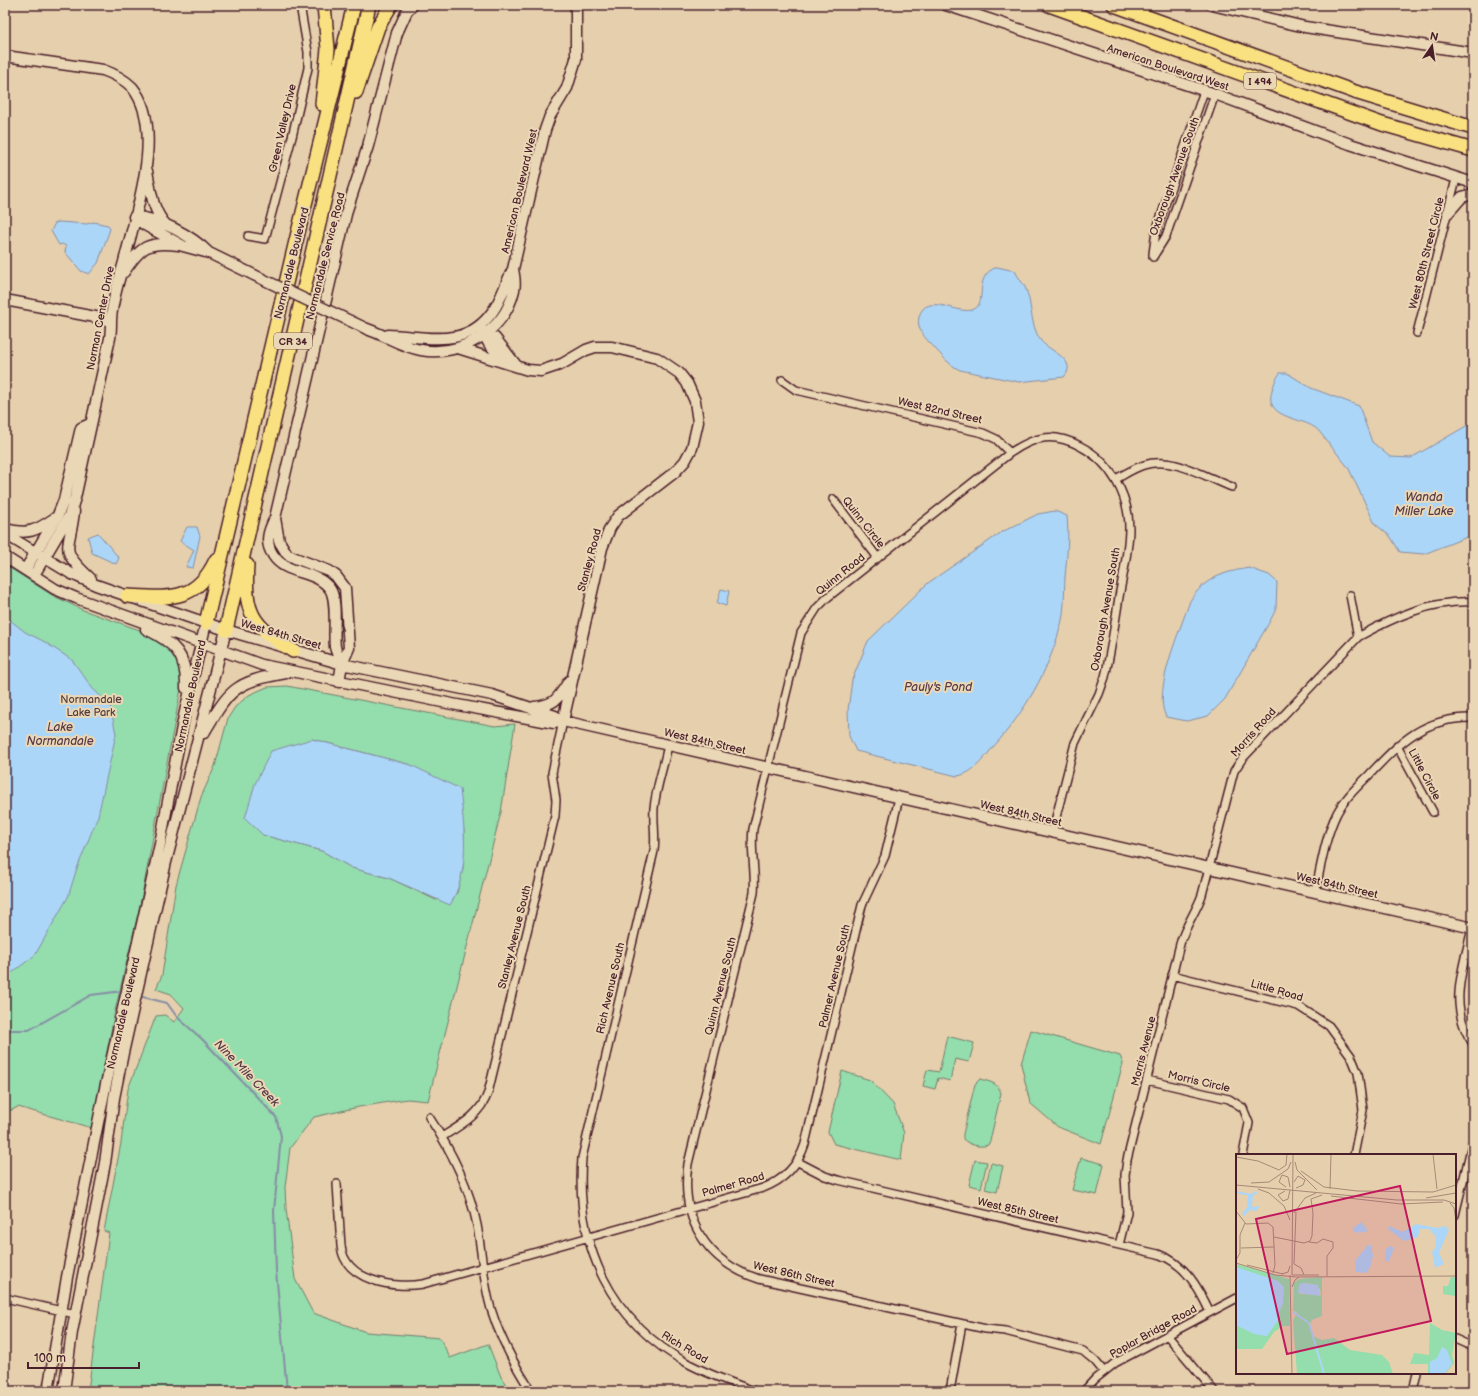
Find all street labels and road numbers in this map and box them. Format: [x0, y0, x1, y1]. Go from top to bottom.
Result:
street label: American Boulevard West [1105, 42, 1231, 94]
road number: I 494 [1244, 73, 1276, 89]
street label: Green Valley Drive [266, 82, 299, 174]
street label: Oxborough Avenue South [1147, 115, 1202, 237]
street label: American Boulevard West [499, 127, 540, 255]
street label: Normandale Service Road [303, 191, 348, 321]
street label: West 80th Street Circle [1406, 195, 1447, 310]
street label: Normandale Boulevard [271, 206, 312, 320]
street label: Norman Center Drive [84, 264, 117, 371]
road number: CR 34 [274, 333, 312, 349]
street label: West 82nd Street [896, 394, 984, 427]
street label: Quinn Circle [840, 494, 888, 551]
street label: Stanley Road [575, 527, 604, 593]
street label: Oxborough Avenue South [1088, 546, 1123, 672]
street label: Quinn Road [813, 551, 867, 598]
street label: West 84th Street [239, 617, 323, 652]
street label: Normandale Boulevard [172, 639, 209, 753]
street label: Morris Road [1228, 705, 1279, 759]
street label: West 84th Street [663, 726, 748, 757]
street label: Little Circle [1406, 746, 1444, 803]
street label: West 84th Street [979, 798, 1064, 829]
street label: West 84th Street [1295, 870, 1380, 901]
street label: Stanley Avenue South [495, 884, 534, 990]
street label: Palmer Avenue South [816, 923, 853, 1029]
street label: Quinn Avenue South [702, 936, 739, 1037]
street label: Rich Avenue South [594, 941, 627, 1035]
street label: Normandale Boulevard [104, 956, 143, 1070]
street label: Little Road [1249, 977, 1305, 1004]
street label: Morris Avenue [1129, 1014, 1159, 1087]
street label: Morris Circle [1166, 1068, 1232, 1095]
street label: Palmer Road [700, 1169, 766, 1200]
street label: West 85th Street [976, 1195, 1060, 1226]
street label: West 86th Street [752, 1259, 837, 1290]
street label: Poplar Bridge Road [1107, 1302, 1199, 1361]
street label: Rich Road [659, 1328, 710, 1366]

